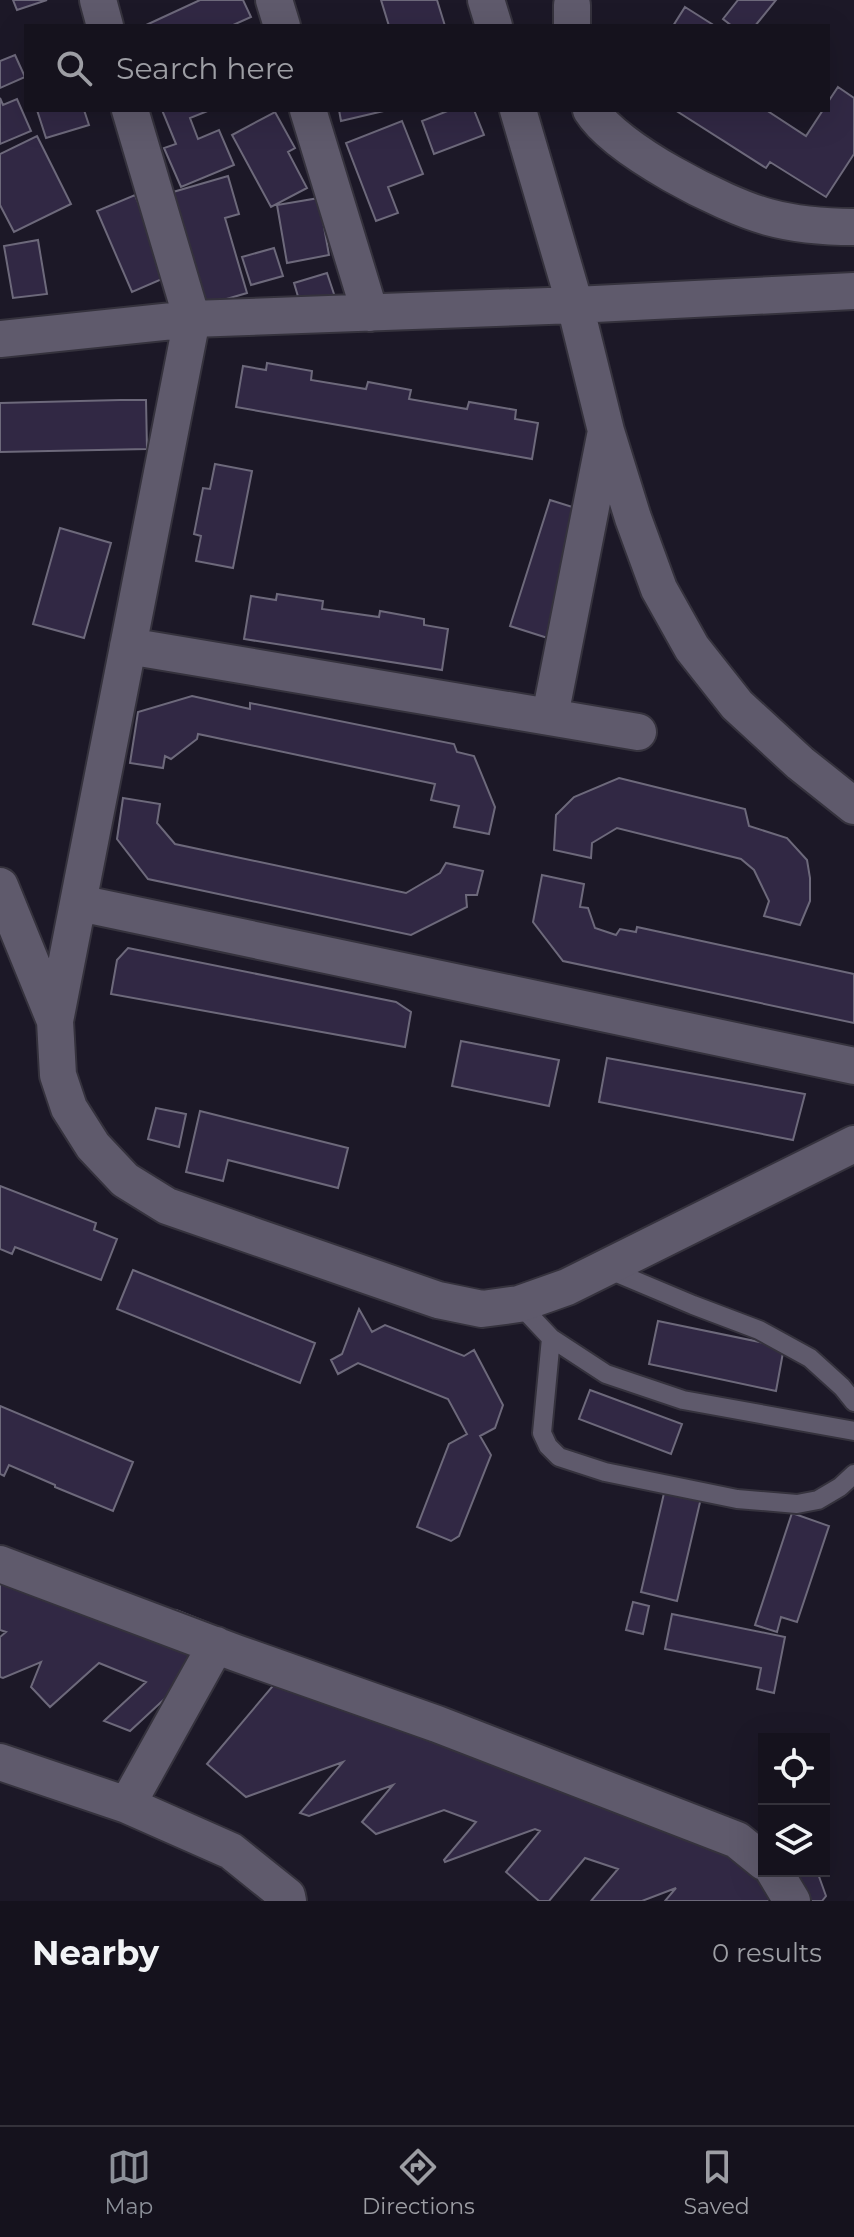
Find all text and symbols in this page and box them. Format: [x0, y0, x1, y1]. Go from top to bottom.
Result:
search box [24, 24, 830, 112]
icon: search [52, 46, 96, 90]
text: Search here [116, 50, 294, 87]
map controls [758, 1733, 830, 1877]
button: locate [758, 1733, 830, 1805]
button: layers [758, 1805, 830, 1877]
text: Nearby [32, 1932, 159, 1974]
text: 0 results [712, 1937, 822, 1969]
tab: Map [104, 2145, 153, 2220]
tab: Directions [362, 2145, 475, 2220]
tab: Saved [684, 2145, 750, 2220]

